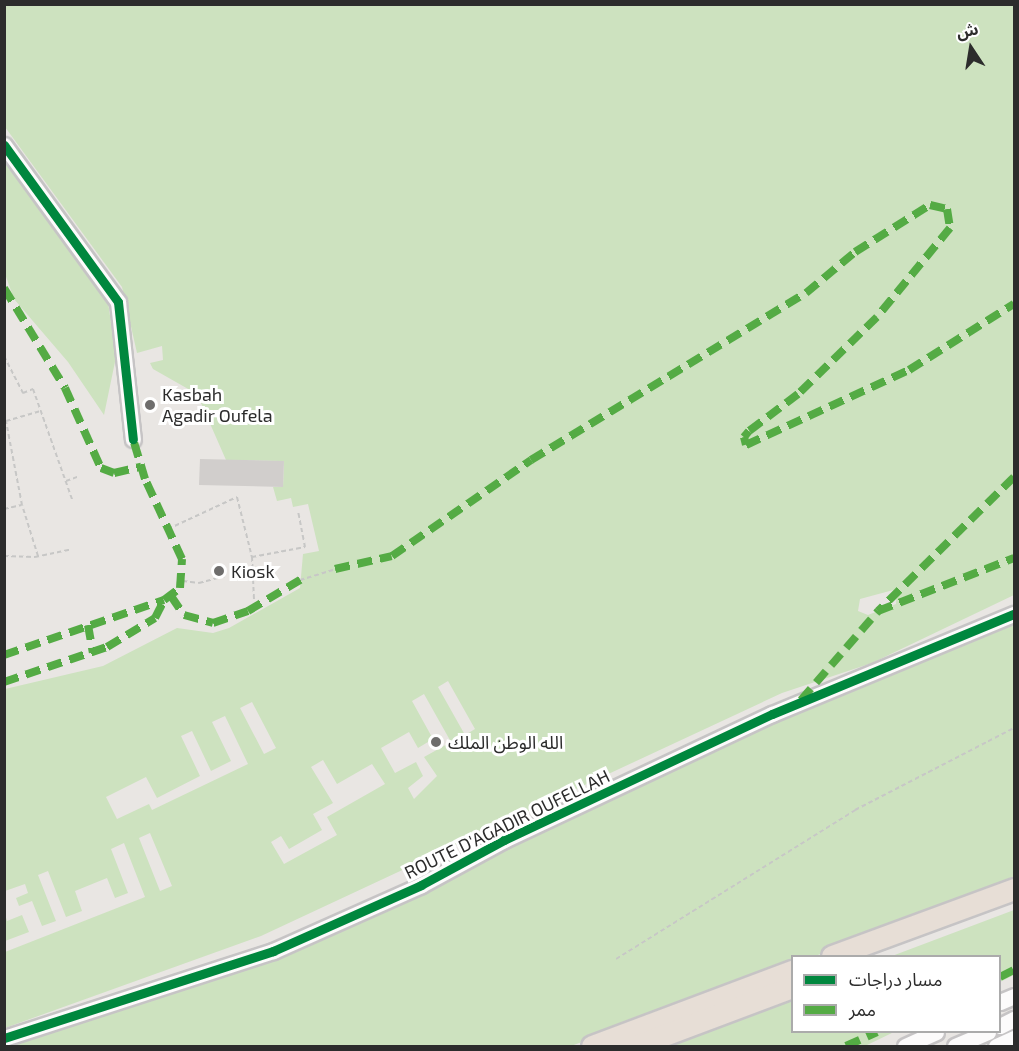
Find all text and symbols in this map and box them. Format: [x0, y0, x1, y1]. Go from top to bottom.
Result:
north arrow [941, 18, 1001, 78]
text: ش [954, 18, 980, 41]
place label: Kasbah Agadir Oufela [162, 384, 273, 426]
marker: Kasbah Agadir Oufela [143, 398, 157, 412]
place label: Kiosk [231, 560, 275, 582]
marker: Kiosk [212, 564, 226, 578]
place label: الله الوطن الملك [448, 731, 563, 753]
marker: الله الوطن الملك [429, 735, 443, 749]
street label: ROUTE D'AGADIR OUFELLAH [401, 765, 613, 883]
legend [791, 955, 1001, 1033]
text: مسار دراجات [849, 968, 942, 990]
text: ممر [849, 998, 876, 1020]

